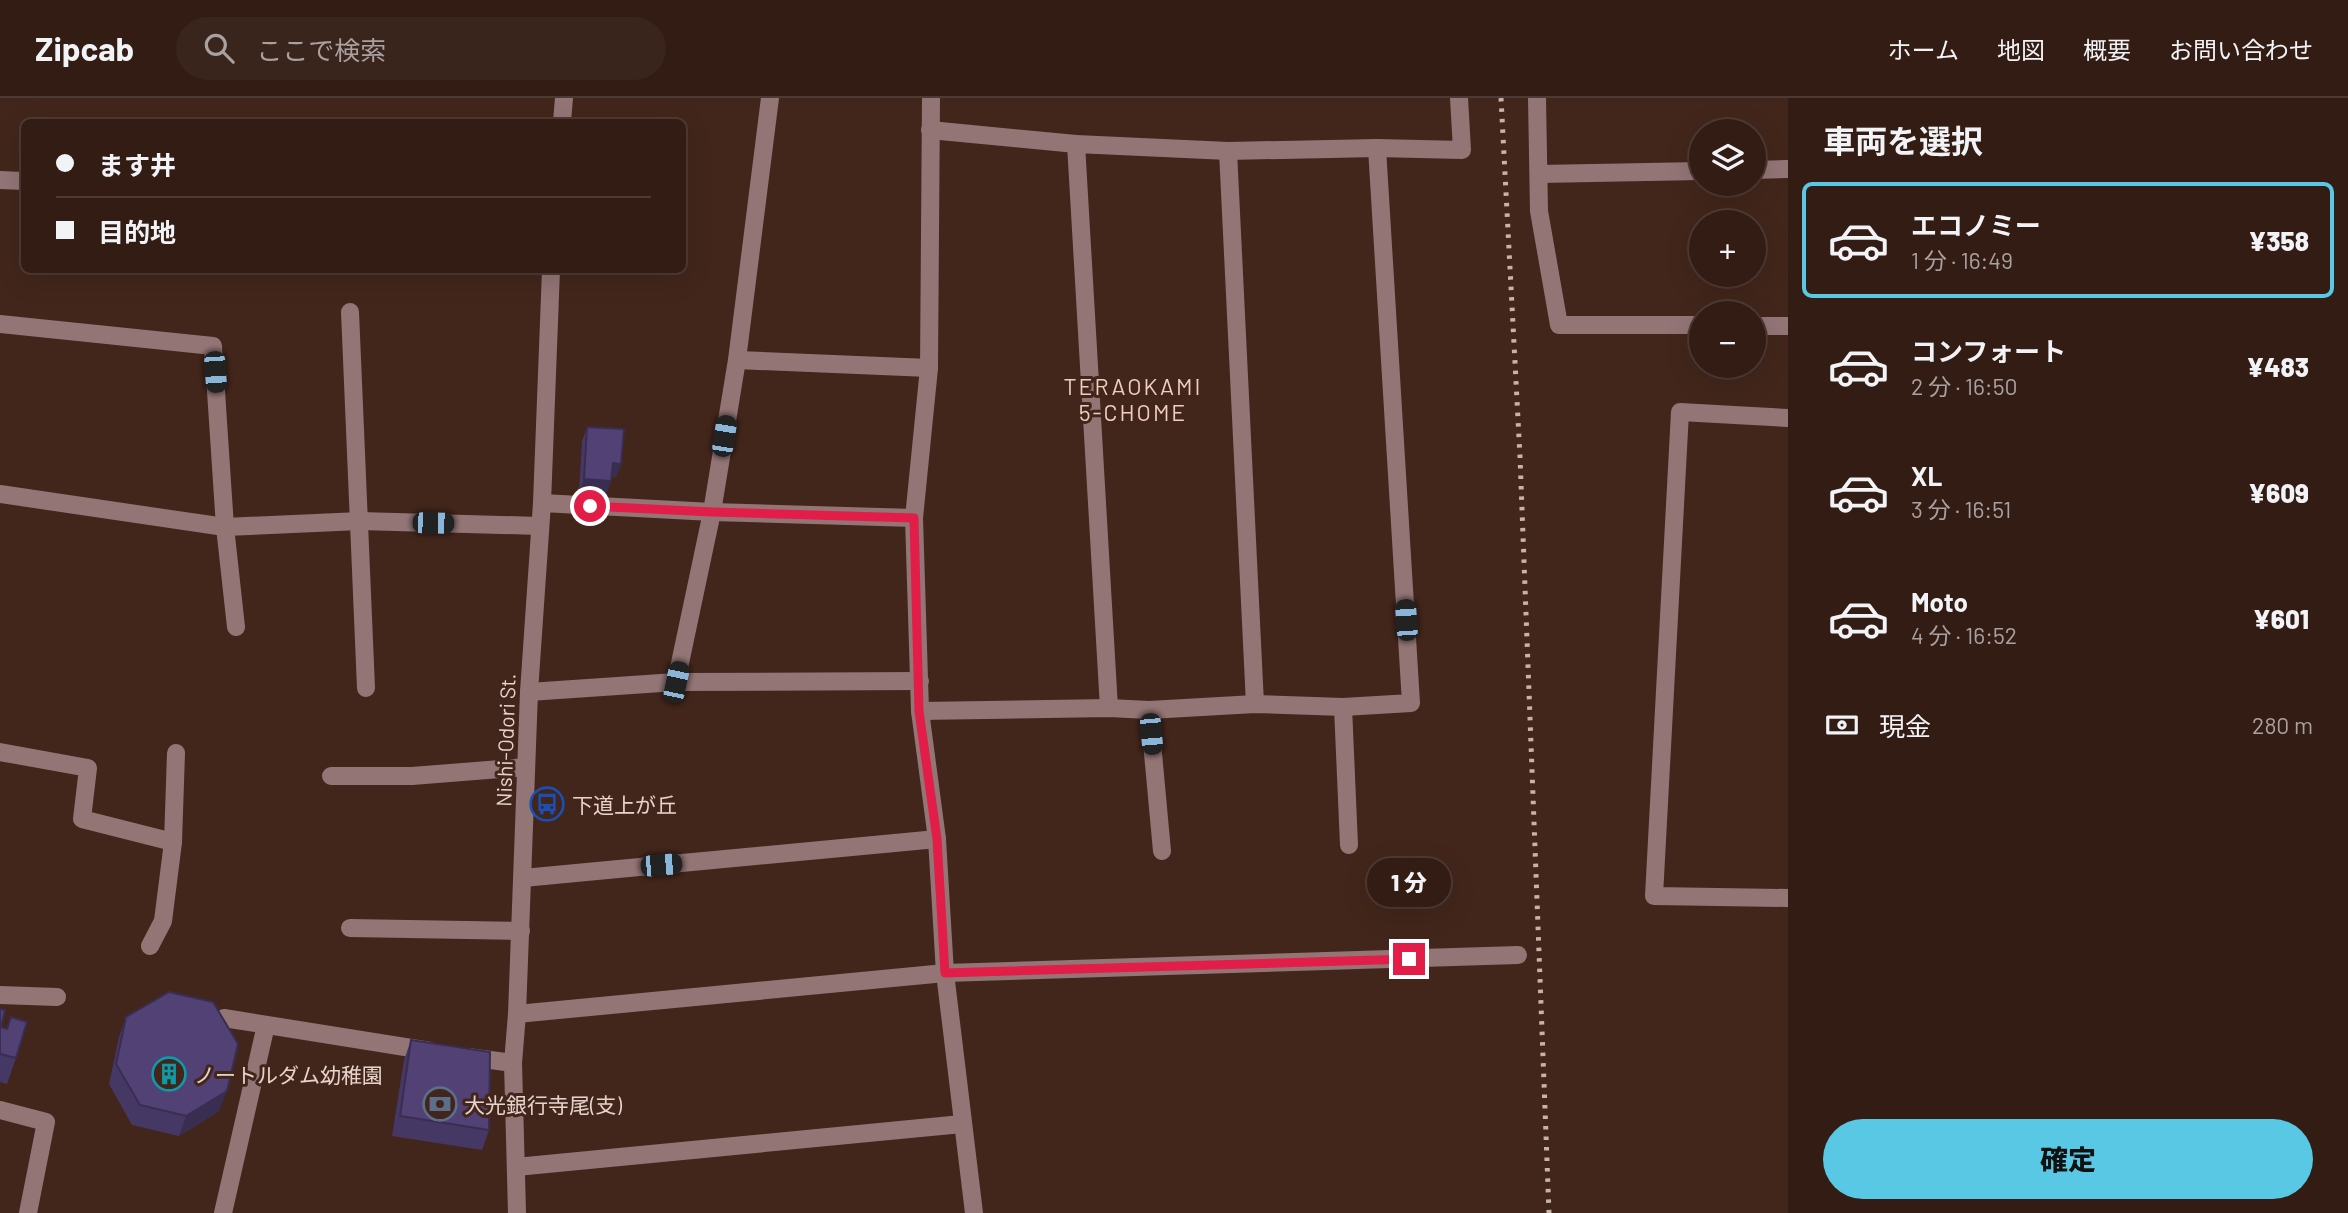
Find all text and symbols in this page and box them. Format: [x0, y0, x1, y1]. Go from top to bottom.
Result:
search box [176, 17, 666, 80]
text: Zipcab [35, 28, 134, 68]
icon: search [200, 29, 238, 67]
text: ここで検索 [256, 34, 386, 65]
text: ホーム [1888, 35, 1959, 64]
text: 地図 [1997, 35, 2045, 64]
text: 概要 [2083, 35, 2131, 64]
text: お問い合わせ [2169, 35, 2313, 64]
map controls [1689, 119, 1766, 378]
button: layers [1689, 119, 1766, 196]
text: 車両を選択 [1823, 121, 1983, 159]
text: ます井 [98, 149, 176, 180]
icon: car [1827, 209, 1890, 272]
text: エコノミー [1911, 209, 2041, 240]
button: + [1689, 210, 1766, 287]
text: 目的地 [98, 216, 176, 247]
text: ¥358 [2248, 225, 2309, 256]
text: 1 分 · 16:49 [1911, 246, 2013, 274]
button: − [1689, 301, 1766, 378]
icon: car [1827, 335, 1890, 398]
text: コンフォート [1911, 335, 2066, 366]
car [204, 350, 227, 394]
text: ¥483 [2246, 351, 2309, 382]
district label: TERAOKAMI 5-CHOME [1064, 372, 1202, 426]
text: 2 分 · 16:50 [1911, 372, 2017, 400]
car [711, 414, 738, 458]
text: XL [1911, 460, 1942, 491]
icon: car [1827, 461, 1890, 524]
text: ¥609 [2248, 477, 2309, 508]
route start [574, 490, 606, 522]
text: 3 分 · 16:51 [1911, 495, 2011, 523]
car [412, 512, 455, 534]
text: Moto [1911, 586, 1968, 617]
icon: car [1827, 587, 1890, 650]
car [1395, 598, 1418, 642]
text: ¥601 [2253, 603, 2309, 634]
text: 4 分 · 16:52 [1911, 621, 2017, 649]
car [662, 659, 691, 705]
street label: Nishi-Odori St. [490, 673, 520, 807]
icon: cash [1823, 706, 1861, 744]
text: 現金 [1879, 710, 1931, 741]
text: 280 m [2252, 711, 2313, 739]
car [1139, 712, 1164, 756]
bus stop icon: 下道上が丘 [528, 785, 566, 823]
place label: 下道上が丘 [572, 792, 677, 817]
car [640, 853, 683, 877]
callout: 1 分 [1367, 858, 1451, 906]
text: 1 分 [1391, 868, 1427, 896]
route end [1393, 943, 1425, 975]
building icon: ノートルダム幼稚園 [150, 1055, 188, 1093]
place label: ノートルダム幼稚園 [194, 1062, 383, 1087]
bank icon: 大光銀行寺尾(支) [421, 1085, 459, 1123]
place label: 大光銀行寺尾(支) [464, 1092, 622, 1117]
button: 確定 [1823, 1119, 2313, 1199]

